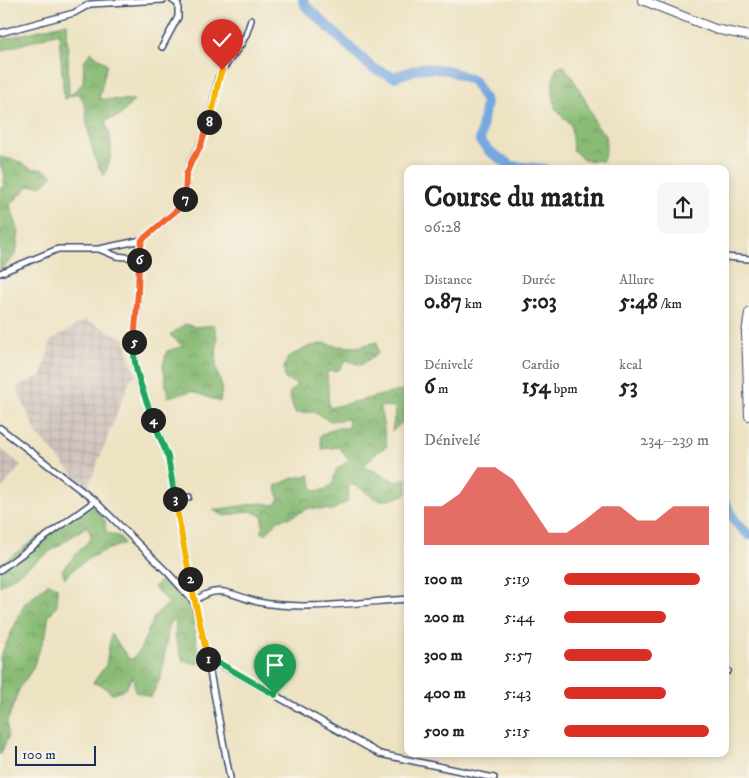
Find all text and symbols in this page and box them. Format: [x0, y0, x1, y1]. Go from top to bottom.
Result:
pin [201, 19, 243, 70]
icon: check [208, 26, 236, 54]
pin: 8 [196, 110, 222, 134]
text: 8 [206, 113, 213, 131]
text: Course du matin [424, 180, 604, 215]
button: share [657, 182, 709, 234]
pin: 7 [172, 186, 198, 212]
text: 7 [182, 190, 189, 208]
text: 06:28 [424, 217, 461, 237]
pin: 6 [126, 248, 152, 272]
text: 6 [136, 251, 143, 269]
text: Distance [424, 271, 472, 289]
text: Durée [522, 271, 556, 289]
text: Allure [619, 271, 654, 289]
text: 0.87 [424, 289, 462, 315]
text: 5:03 [522, 289, 557, 315]
text: 5:48 [619, 289, 658, 315]
text: km [462, 295, 482, 313]
text: /km [658, 295, 682, 313]
pin: 5 [122, 330, 146, 354]
text: 5 [131, 333, 138, 351]
text: Dénivelé [424, 356, 473, 374]
text: Cardio [522, 356, 559, 374]
text: kcal [619, 356, 642, 374]
text: 6 [424, 374, 435, 400]
text: 154 [522, 374, 551, 400]
text: 53 [619, 374, 638, 400]
text: m [435, 380, 448, 398]
text: bpm [551, 380, 578, 398]
pin: 4 [140, 408, 166, 432]
text: 4 [149, 411, 158, 429]
text: Dénivelé [424, 430, 480, 450]
text: 234–239 m [640, 430, 709, 450]
pin: 3 [162, 486, 188, 512]
text: 3 [173, 490, 178, 508]
pin: 2 [178, 566, 202, 592]
text: 100 m [424, 569, 463, 589]
text: 5:19 [504, 569, 530, 589]
text: 2 [187, 570, 194, 588]
text: 200 m [424, 607, 465, 627]
text: 5:44 [504, 607, 535, 627]
pin [254, 644, 296, 695]
text: 300 m [424, 645, 463, 665]
text: 5:57 [504, 645, 533, 665]
pin: 1 [196, 646, 220, 672]
text: 1 [206, 650, 211, 668]
icon: arrive [261, 651, 289, 679]
text: 400 m [424, 683, 466, 703]
text: 5:43 [504, 683, 531, 703]
text: 500 m [424, 721, 465, 741]
text: 5:15 [504, 721, 530, 741]
scale bar [15, 743, 96, 766]
text: 100 m [22, 746, 56, 764]

